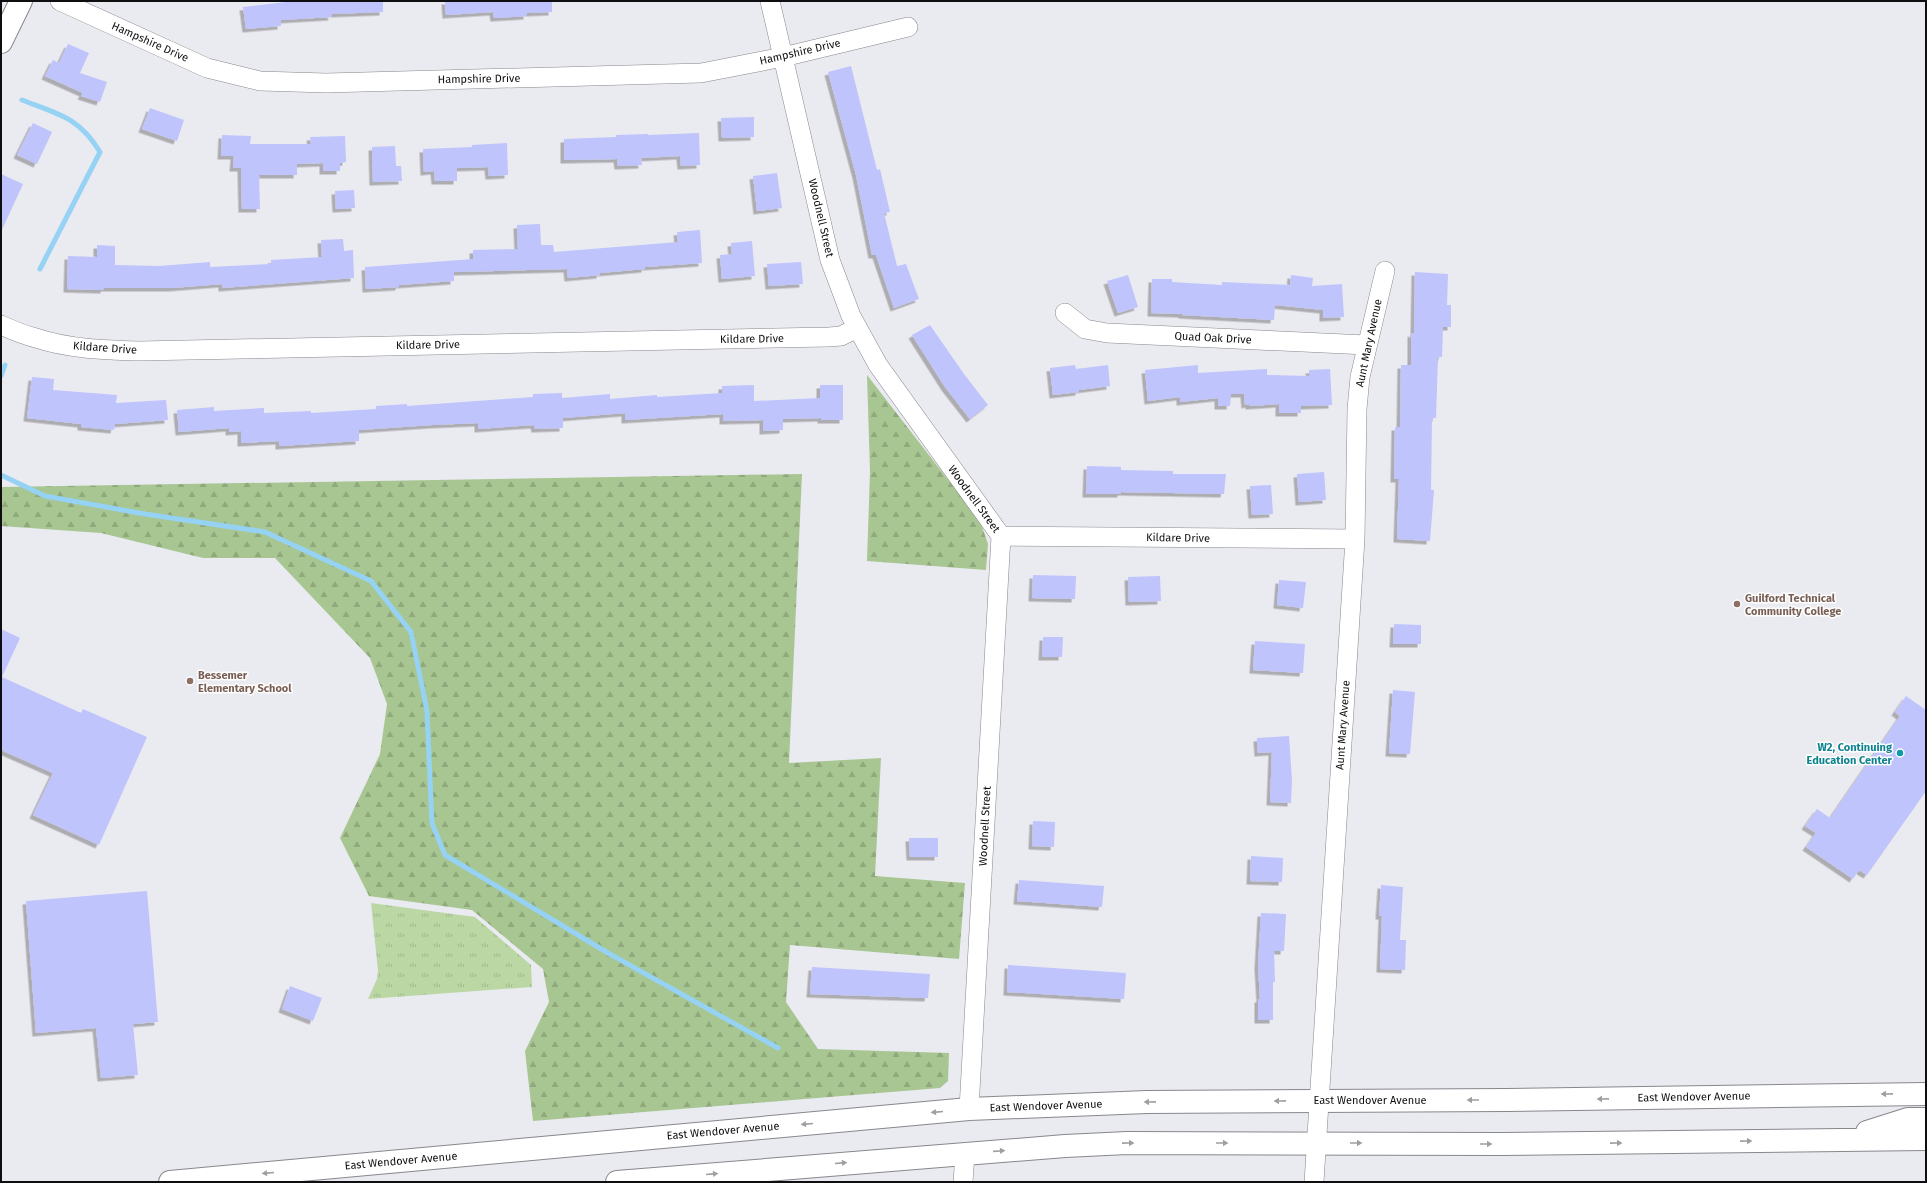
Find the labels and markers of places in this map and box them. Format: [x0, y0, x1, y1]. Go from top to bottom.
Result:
place label: Guilford Technical Community College [1745, 592, 1841, 618]
marker: Guilford Technical Community College [1732, 599, 1742, 609]
place label: Bessemer Elementary School [198, 669, 292, 695]
marker: Bessemer Elementary School [185, 676, 195, 686]
place label: W2, Continuing Education Center [1807, 741, 1893, 767]
marker: W2, Continuing Education Center [1895, 748, 1905, 758]

